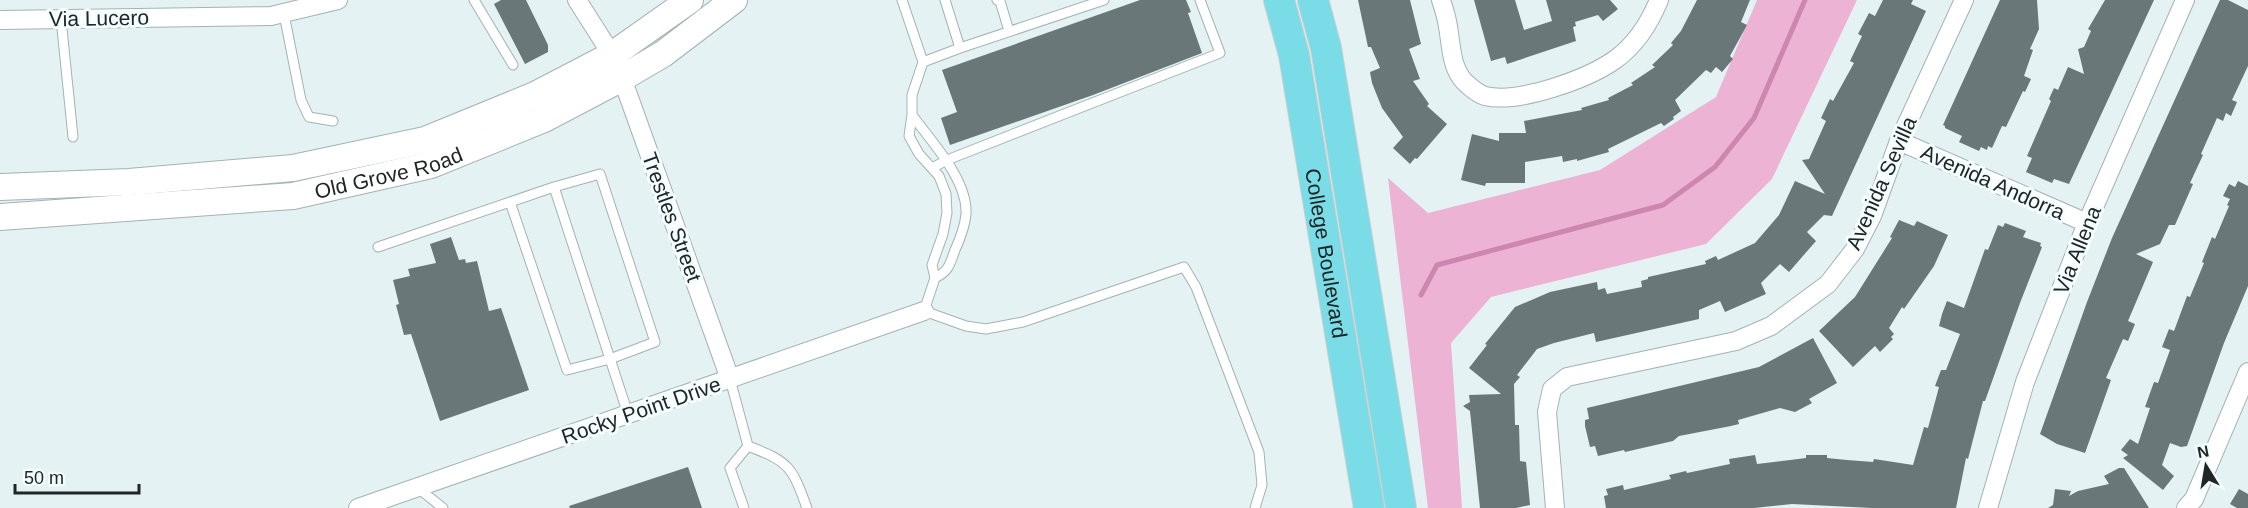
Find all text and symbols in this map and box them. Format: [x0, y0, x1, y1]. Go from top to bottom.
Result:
street label: Via Lucero [49, 6, 149, 30]
street label: Avenida Sevilla [1841, 113, 1921, 253]
street label: Avenida Andorra [1918, 140, 2069, 224]
street label: Old Grove Road [312, 142, 466, 202]
street label: Trestles Street [638, 149, 706, 285]
street label: College Boulevard [1301, 167, 1352, 340]
street label: Via Allena [2049, 202, 2105, 297]
street label: Rocky Point Drive [558, 372, 724, 448]
north arrow [2176, 436, 2236, 496]
text: N [2196, 442, 2211, 461]
scale bar [15, 457, 140, 495]
text: 50 m [24, 468, 64, 488]

